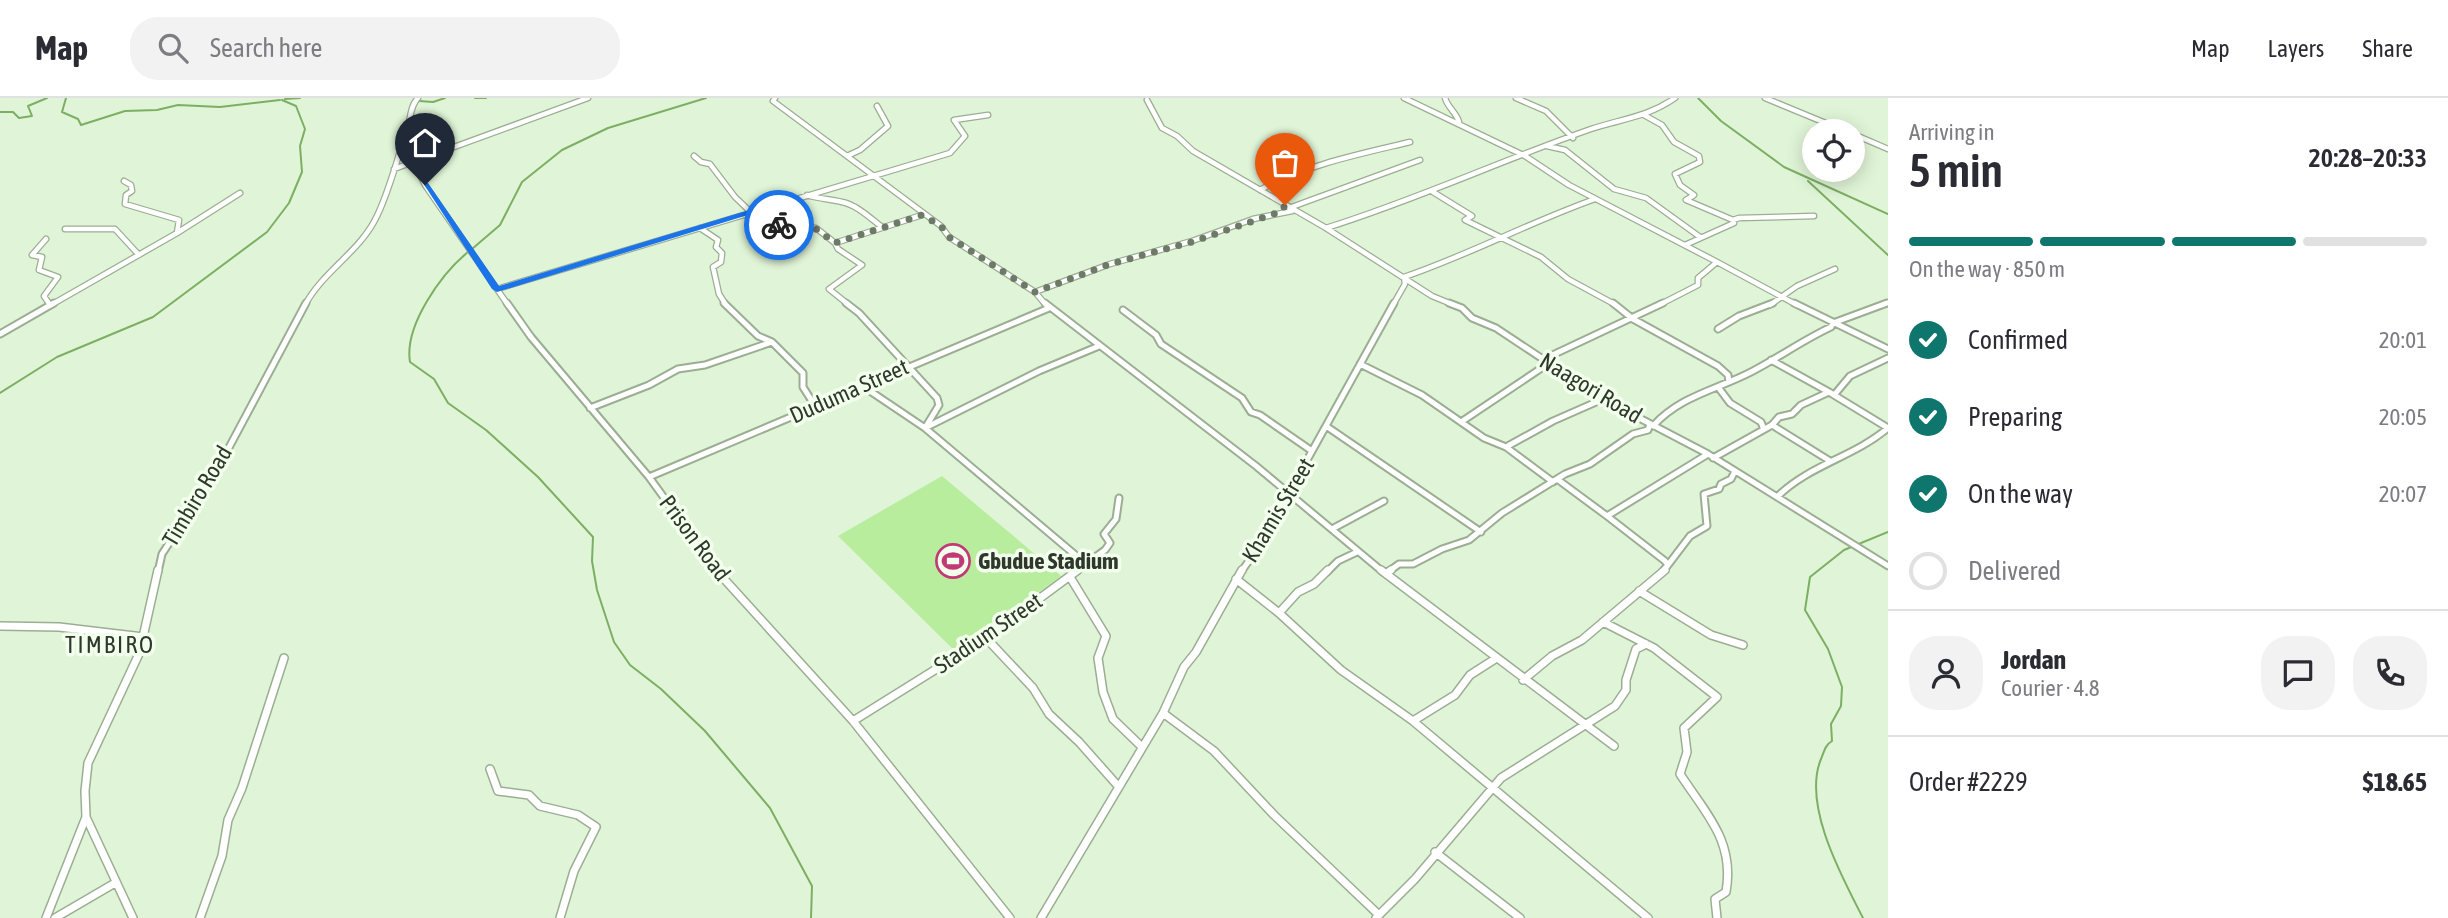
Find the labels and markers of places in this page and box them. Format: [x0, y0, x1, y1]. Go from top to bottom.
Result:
pin [395, 113, 455, 185]
pin [1255, 133, 1315, 205]
sports icon: Gbudue Stadium [934, 542, 972, 580]
place label: Gbudue Stadium [978, 548, 1119, 574]

